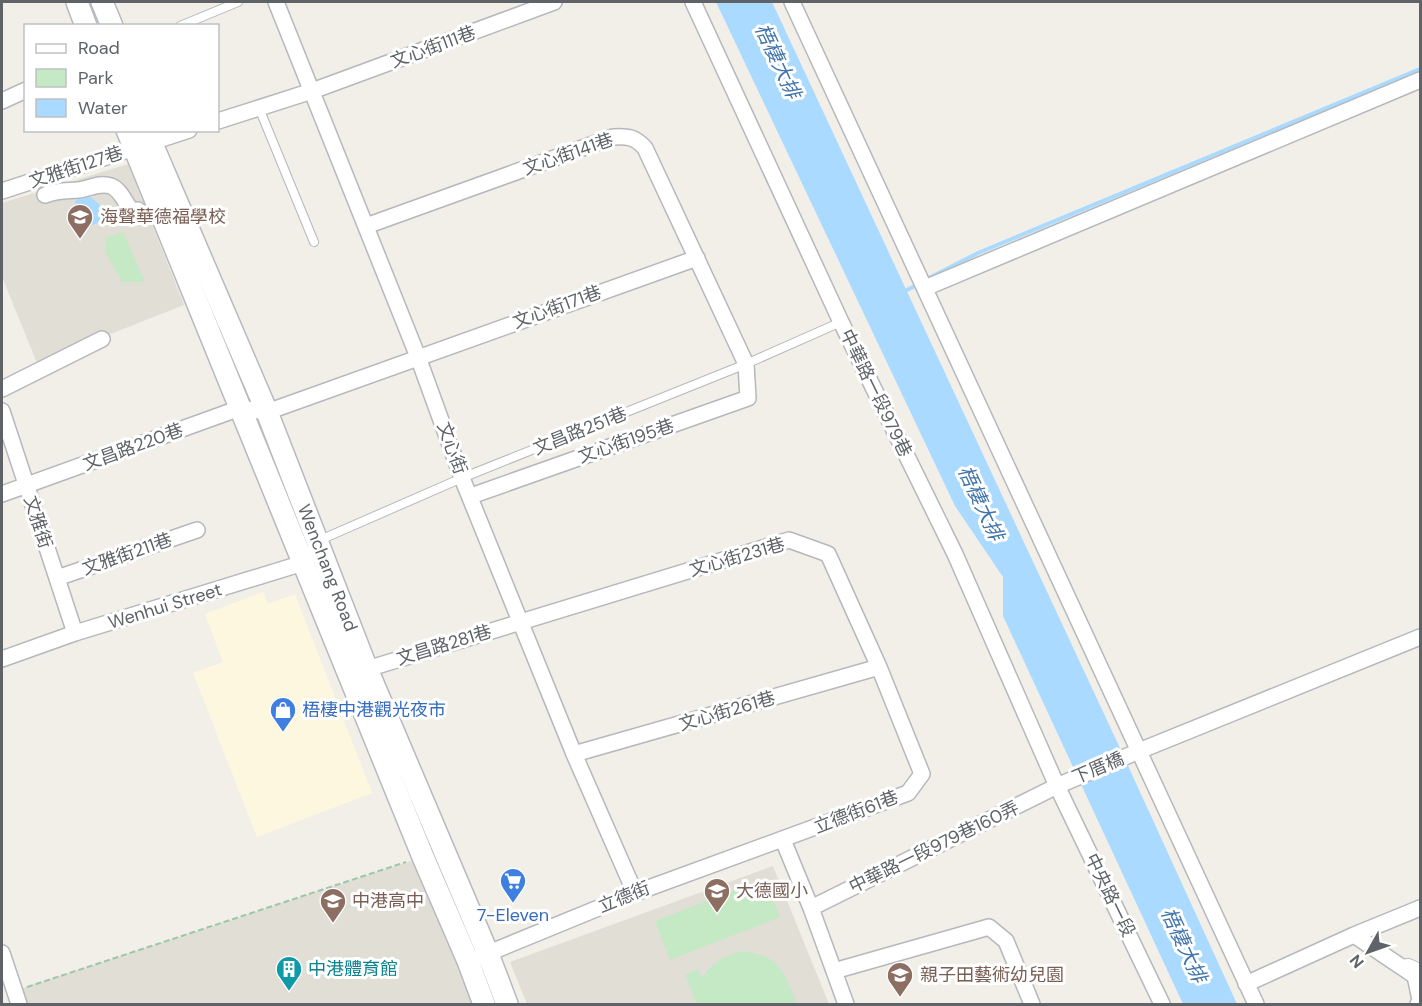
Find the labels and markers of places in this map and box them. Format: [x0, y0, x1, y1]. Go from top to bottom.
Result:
school or university icon: 海聲華德福學校 [65, 202, 95, 240]
place label: 海聲華德福學校 [100, 205, 226, 229]
shop icon: 梧棲中港觀光夜市 [268, 695, 298, 733]
place label: 梧棲中港觀光夜市 [302, 698, 446, 722]
supermarket icon: 7-Eleven [498, 866, 528, 904]
school or university icon: 大德國小 [702, 876, 732, 914]
place label: 大德國小 [736, 879, 808, 903]
school or university icon: 中港高中 [318, 886, 348, 924]
place label: 中港高中 [352, 889, 424, 913]
place label: 7-Eleven [477, 903, 549, 927]
building icon: 中港體育館 [274, 954, 304, 992]
place label: 中港體育館 [308, 957, 398, 981]
school or university icon: 親子田藝術幼兒園 [885, 960, 915, 998]
place label: 親子田藝術幼兒園 [920, 963, 1064, 987]

